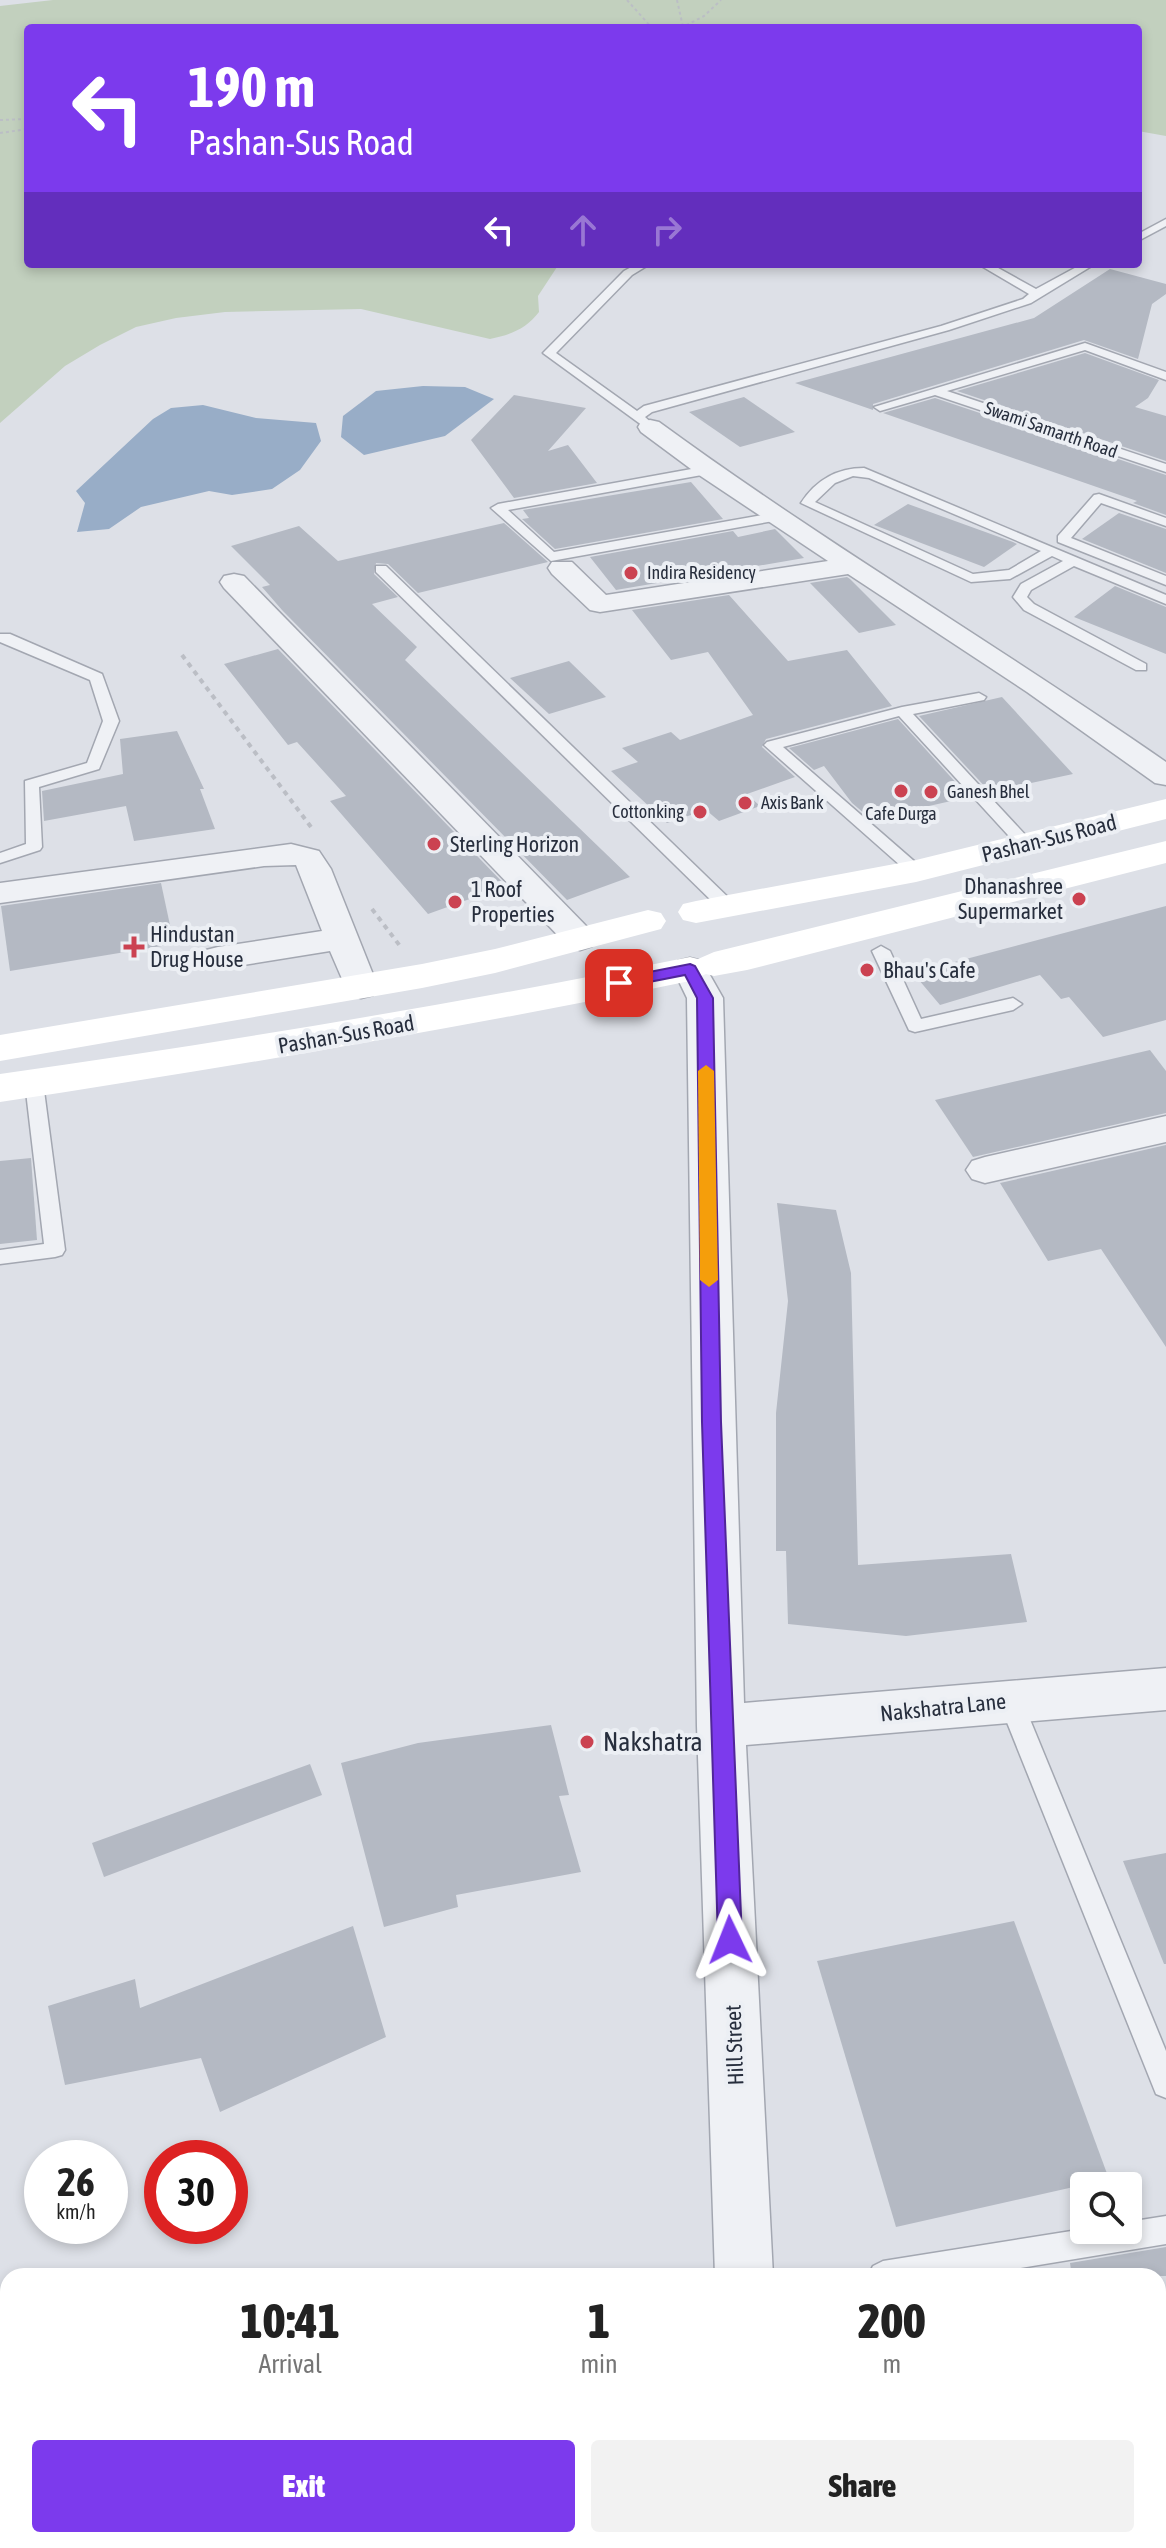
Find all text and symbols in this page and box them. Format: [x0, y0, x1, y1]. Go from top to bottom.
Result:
text: 190 m [188, 55, 315, 119]
icon: left [56, 56, 160, 160]
text: Pashan-Sus Road [188, 121, 414, 163]
icon: left [477, 208, 521, 252]
icon: ahead [561, 208, 605, 252]
icon: right [645, 208, 689, 252]
street label: Swami Samarth Road [982, 397, 1120, 462]
place label: Indira Residency [647, 562, 756, 583]
marker: Indira Residency [622, 564, 640, 582]
place label: Ganesh Bhel [947, 781, 1030, 802]
marker: Cafe Durga [892, 782, 910, 800]
marker: Ganesh Bhel [922, 783, 940, 801]
place label: Axis Bank [761, 792, 824, 813]
marker: Axis Bank [736, 794, 754, 812]
place label: Cottonking [612, 801, 684, 822]
marker: Cottonking [691, 803, 709, 821]
place label: Cafe Durga [865, 803, 937, 824]
street label: Pashan-Sus Road [979, 809, 1119, 867]
place label: Sterling Horizon [450, 831, 579, 857]
marker: Sterling Horizon [425, 835, 443, 853]
place label: Dhanashree Supermarket [958, 873, 1063, 924]
place label: 1 Roof Properties [471, 876, 555, 927]
marker: Dhanashree Supermarket [1070, 890, 1088, 908]
marker: 1 Roof Properties [446, 893, 464, 911]
place label: Hindustan Drug House [150, 921, 243, 972]
marker: Hindustan Drug House [125, 938, 143, 956]
pin [585, 949, 653, 1017]
place label: Bhau's Cafe [883, 957, 976, 983]
icon: arrive [597, 961, 641, 1005]
marker: Bhau's Cafe [858, 961, 876, 979]
street label: Pashan-Sus Road [276, 1009, 416, 1059]
street label: Nakshatra Lane [879, 1687, 1007, 1727]
place label: Nakshatra [603, 1727, 702, 1757]
marker: Nakshatra [578, 1733, 596, 1751]
position arrow [688, 1898, 772, 1982]
street label: Hill Street [720, 2004, 748, 2086]
speed limit sign: 30 [144, 2140, 248, 2244]
text: 26 [57, 2159, 95, 2204]
map controls [1070, 2172, 1142, 2244]
button: search [1070, 2172, 1142, 2244]
text: km/h [56, 2200, 96, 2223]
text: 10:41 [240, 2293, 340, 2348]
text: 1 [588, 2293, 610, 2348]
text: 200 [858, 2293, 926, 2348]
text: Arrival [258, 2349, 322, 2379]
text: min [580, 2349, 618, 2379]
text: m [882, 2349, 901, 2379]
button: Exit [32, 2440, 575, 2532]
button: Share [591, 2440, 1134, 2532]

